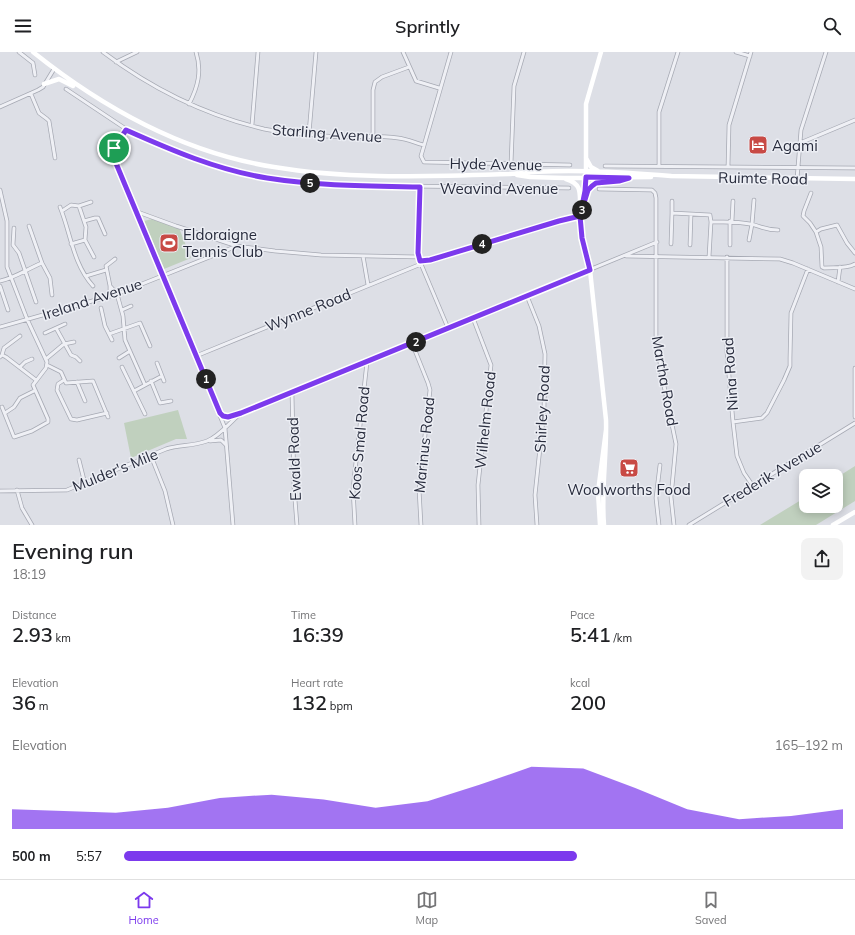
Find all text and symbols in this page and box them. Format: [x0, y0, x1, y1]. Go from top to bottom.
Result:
icon: menu [12, 15, 34, 37]
text: Sprintly [395, 15, 460, 38]
icon: search [821, 15, 843, 37]
street label: Starling Avenue [271, 120, 383, 146]
pin [97, 131, 131, 165]
hotel icon: Agami [747, 134, 769, 156]
place label: Agami [772, 136, 818, 155]
icon: arrive [103, 137, 125, 159]
street label: Hyde Avenue [450, 154, 542, 174]
street label: Ruimte Road [718, 168, 808, 188]
pin: 5 [300, 173, 320, 193]
text: 5 [307, 176, 313, 190]
street label: Weavind Avenue [440, 179, 558, 198]
pin: 3 [572, 200, 592, 220]
text: 3 [579, 203, 585, 217]
place label: Eldoraigne Tennis Club [183, 225, 263, 261]
sports icon: Eldoraigne Tennis Club [158, 232, 180, 254]
pin: 4 [472, 234, 492, 254]
text: 4 [479, 237, 485, 251]
street label: Ireland Avenue [40, 274, 144, 324]
street label: Wynne Road [262, 284, 354, 336]
pin: 2 [406, 332, 426, 352]
street label: Martha Road [648, 334, 682, 428]
text: 2 [413, 335, 419, 349]
street label: Nina Road [718, 337, 742, 411]
street label: Shirley Road [530, 365, 554, 453]
pin: 1 [196, 369, 216, 389]
street label: Wilhelm Road [470, 370, 500, 470]
text: 1 [203, 372, 209, 386]
street label: Koos Smal Road [345, 386, 373, 500]
street label: Marinus Road [410, 396, 438, 494]
street label: Ewald Road [283, 417, 305, 501]
street label: Frederik Avenue [719, 437, 825, 511]
street label: Mulder's Mile [69, 444, 161, 496]
supermarket icon: Woolworths Food [618, 457, 640, 479]
map controls [799, 469, 843, 513]
button: layers [799, 469, 843, 513]
place label: Woolworths Food [567, 480, 691, 499]
text: Evening run [12, 537, 134, 565]
button: share [801, 538, 843, 580]
text: 18:19 [12, 566, 46, 582]
text: Distance [12, 608, 56, 622]
text: Time [291, 608, 316, 622]
text: Pace [570, 608, 595, 622]
text: 2.93 [12, 622, 53, 647]
text: 16:39 [291, 622, 344, 647]
text: 5:41 [570, 622, 611, 647]
text: km [53, 631, 71, 645]
text: /km [611, 631, 632, 645]
text: Elevation [12, 676, 59, 690]
text: Heart rate [291, 676, 343, 690]
text: kcal [570, 676, 590, 690]
text: 36 [12, 690, 36, 715]
text: 132 [291, 690, 327, 715]
text: 200 [570, 690, 606, 715]
text: m [36, 699, 49, 713]
text: bpm [327, 699, 353, 713]
text: Elevation [12, 737, 67, 753]
text: 165–192 m [775, 737, 843, 753]
text: 500 m [12, 848, 51, 864]
text: 5:57 [76, 848, 102, 864]
tab: Home [128, 889, 159, 927]
tab: Map [415, 889, 438, 927]
tab: Saved [695, 889, 727, 927]

